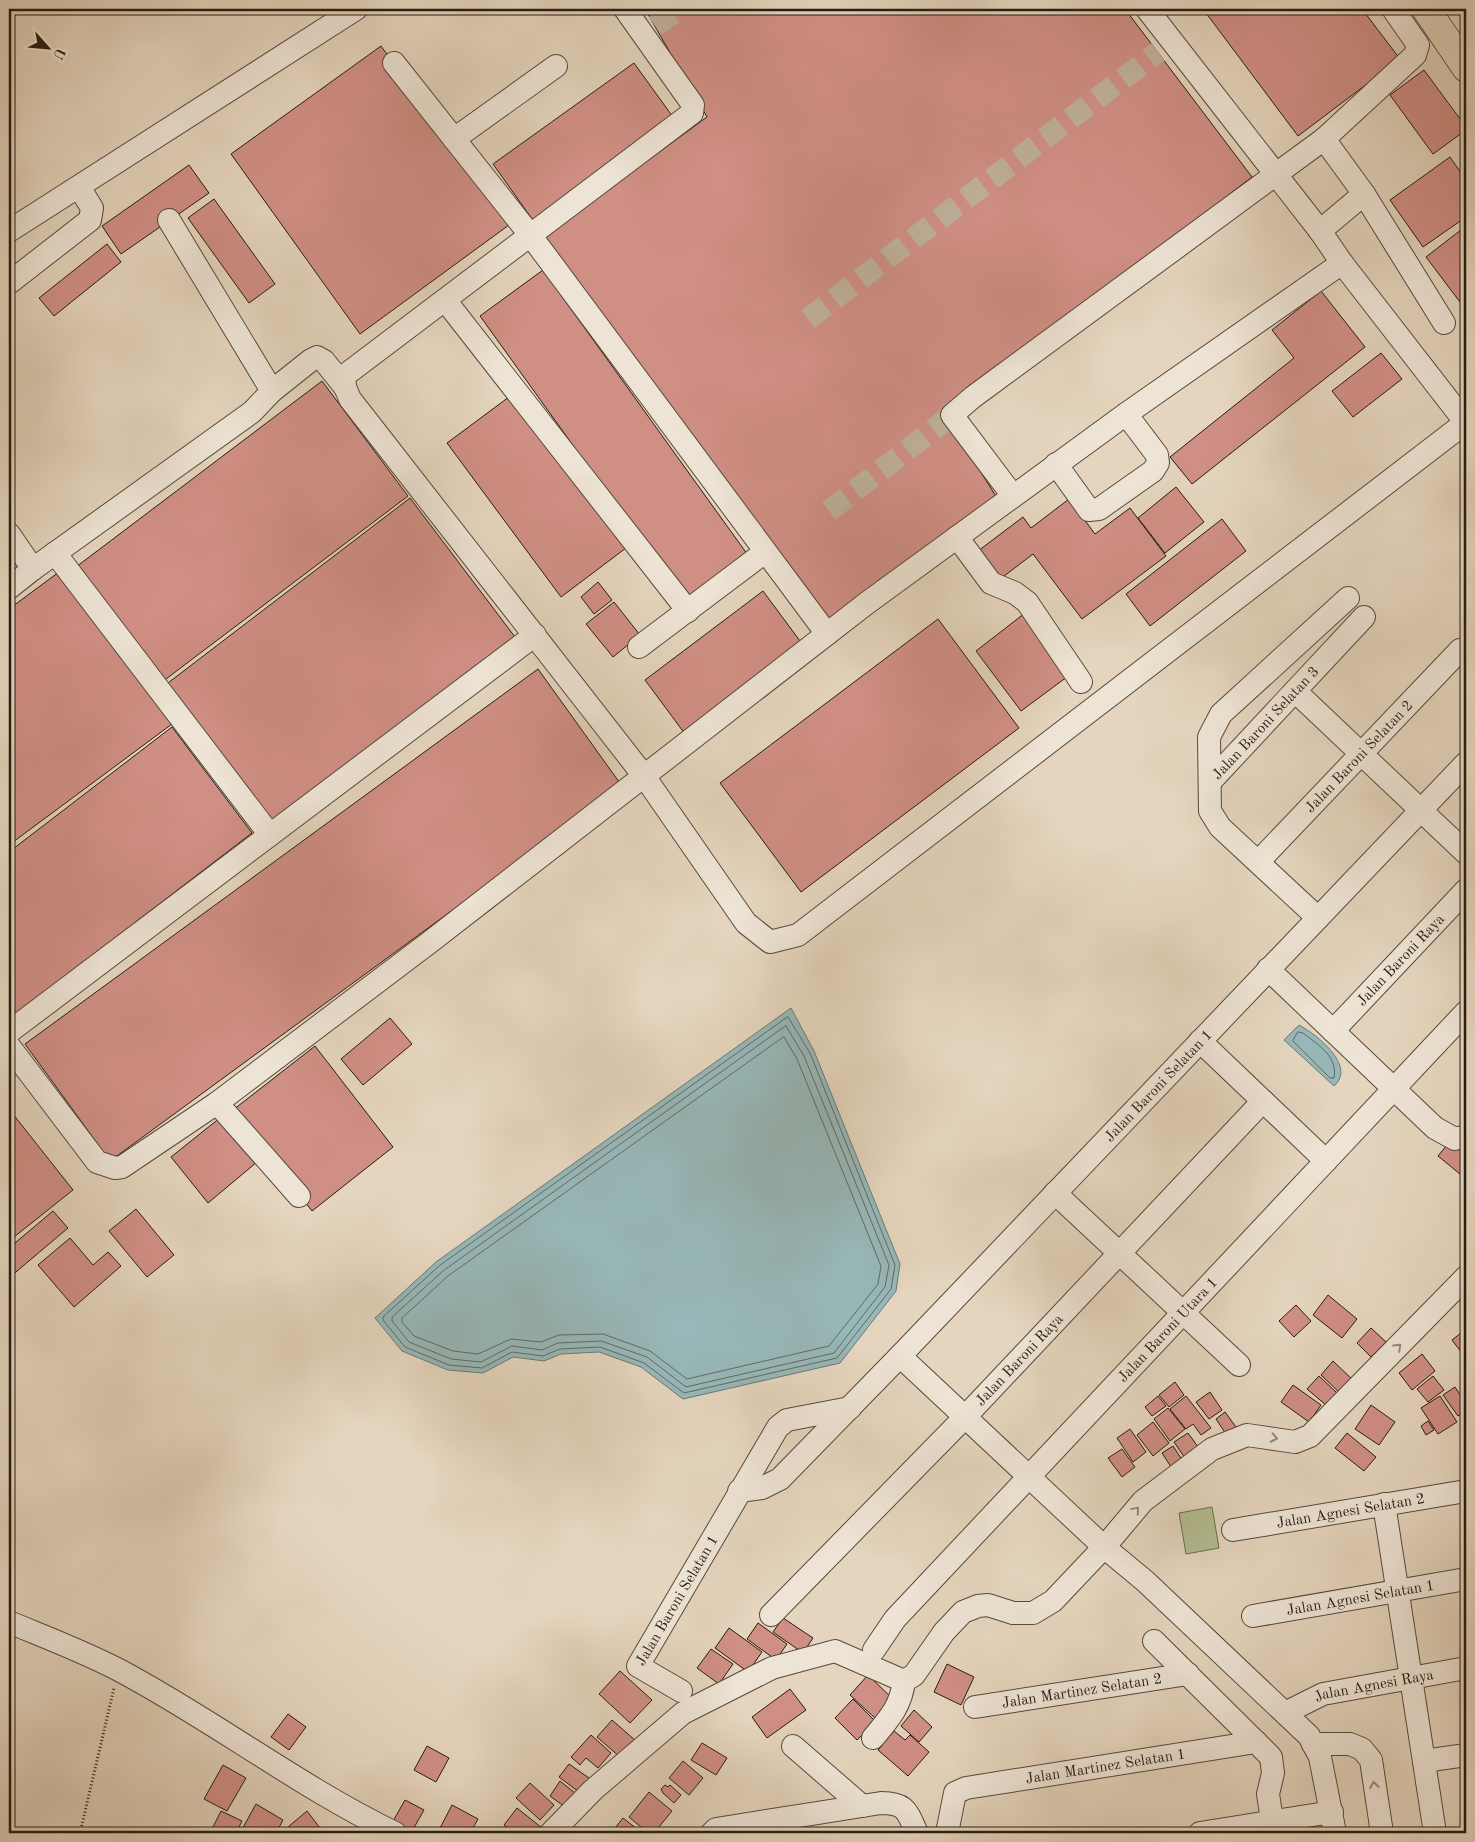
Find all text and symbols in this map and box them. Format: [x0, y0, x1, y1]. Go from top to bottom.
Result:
north arrow [22, 22, 72, 72]
text: U [50, 45, 67, 62]
street label: Jalan Baroni Selatan 3 [1210, 664, 1323, 783]
street label: Jalan Baroni Selatan 2 [1303, 698, 1416, 816]
street label: Jalan Baroni Raya [1355, 912, 1448, 1010]
street label: Jalan Baroni Selatan 1 [1103, 1028, 1216, 1145]
street label: Jalan Baroni Utara 1 [1116, 1275, 1221, 1386]
street label: Jalan Baroni Raya [974, 1312, 1067, 1409]
one-way arrow [1392, 1344, 1401, 1353]
one-way arrow [1269, 1432, 1278, 1442]
street label: Jalan Agnesi Selatan 2 [1275, 1492, 1426, 1532]
one-way arrow [1130, 1506, 1139, 1515]
street label: Jalan Baroni Selatan 1 [634, 1533, 722, 1669]
street label: Jalan Agnesi Selatan 1 [1285, 1579, 1436, 1619]
street label: Jalan Agnesi Raya [1312, 1668, 1436, 1706]
street label: Jalan Martinez Selatan 2 [1001, 1672, 1163, 1712]
street label: Jalan Martinez Selatan 1 [1024, 1747, 1187, 1787]
one-way arrow [1370, 1781, 1380, 1789]

